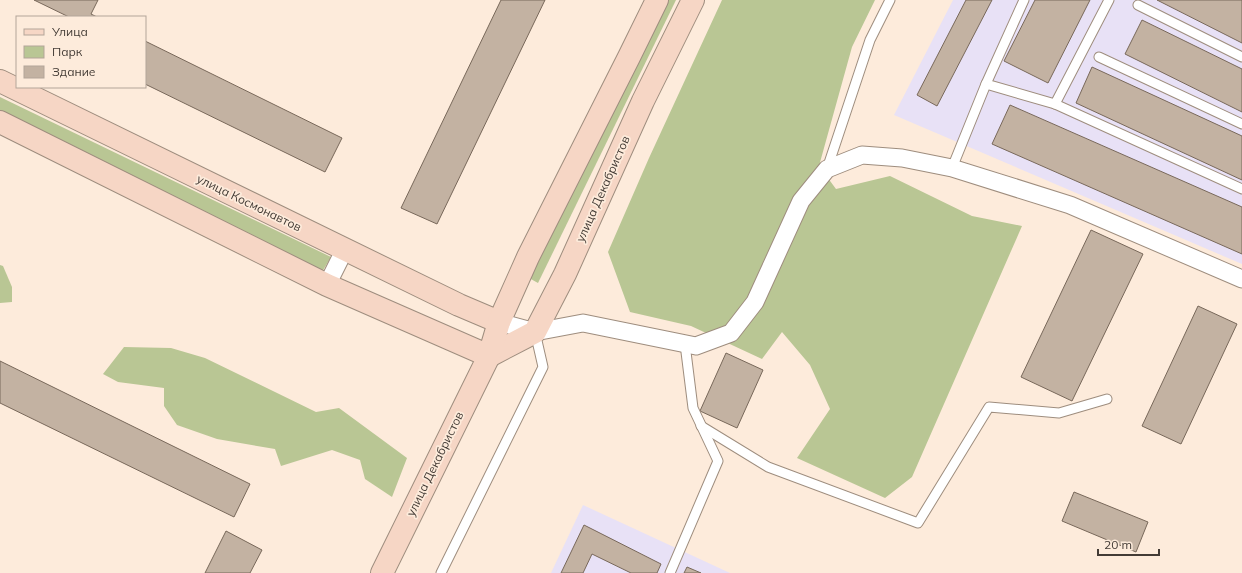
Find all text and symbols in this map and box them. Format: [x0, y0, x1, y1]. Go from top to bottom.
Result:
legend [16, 16, 146, 88]
text: Улица [51, 24, 88, 39]
text: Парк [52, 44, 83, 59]
text: Здание [52, 64, 96, 79]
street label: улица Декабристов [572, 133, 633, 244]
street label: улица Космонавтов [195, 171, 304, 235]
street label: улица Декабристов [403, 409, 467, 519]
scale bar [1098, 531, 1159, 557]
text: 20 m [1104, 537, 1132, 552]

